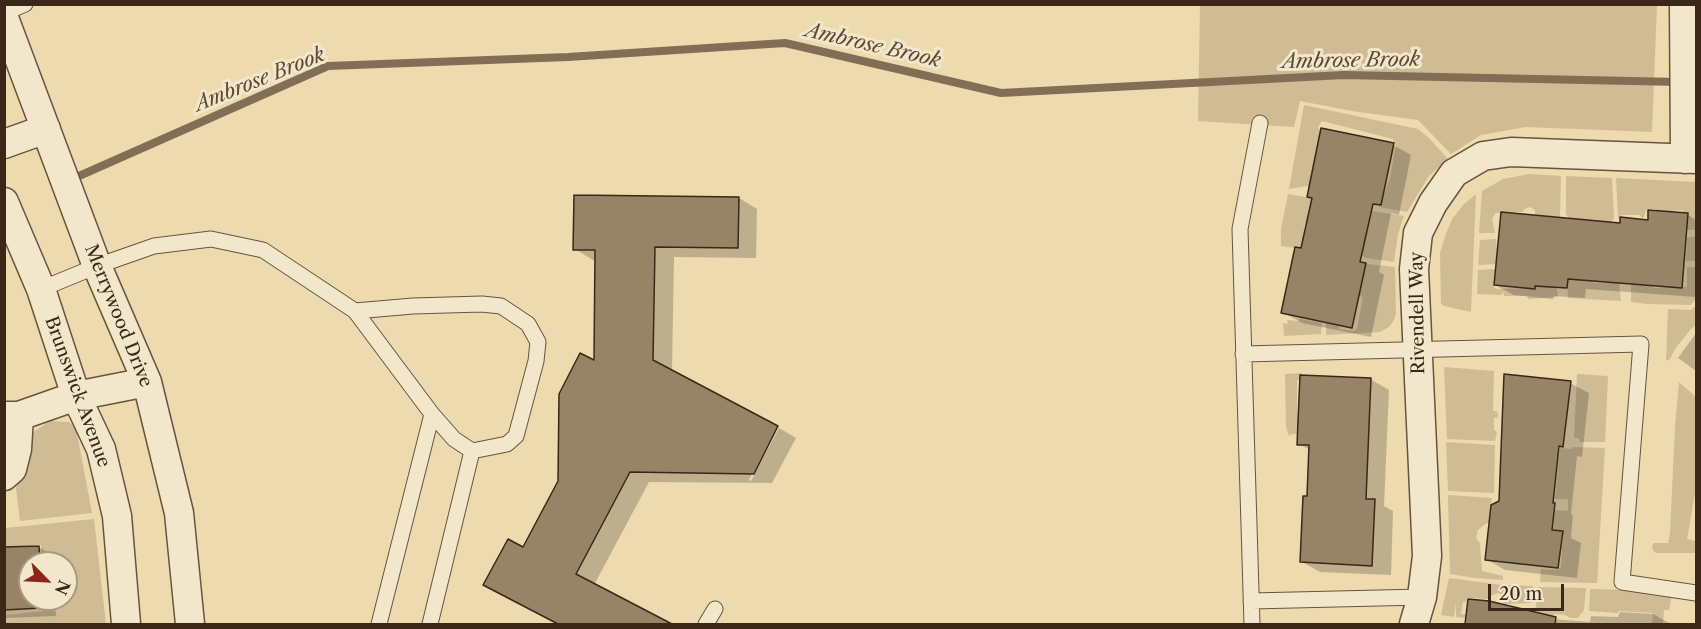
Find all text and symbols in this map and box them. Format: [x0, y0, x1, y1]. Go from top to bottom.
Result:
water label: Ambrose Brook [803, 19, 943, 73]
water label: Ambrose Brook [191, 43, 329, 117]
water label: Ambrose Brook [1282, 48, 1420, 74]
street label: Merrywood Drive [80, 241, 156, 391]
street label: Rivendell Way [1406, 251, 1430, 375]
street label: Brunswick Avenue [40, 314, 114, 470]
north arrow [18, 551, 78, 611]
scale bar [1491, 572, 1568, 610]
text: N [51, 577, 75, 598]
text: 20 m [1499, 583, 1542, 605]

